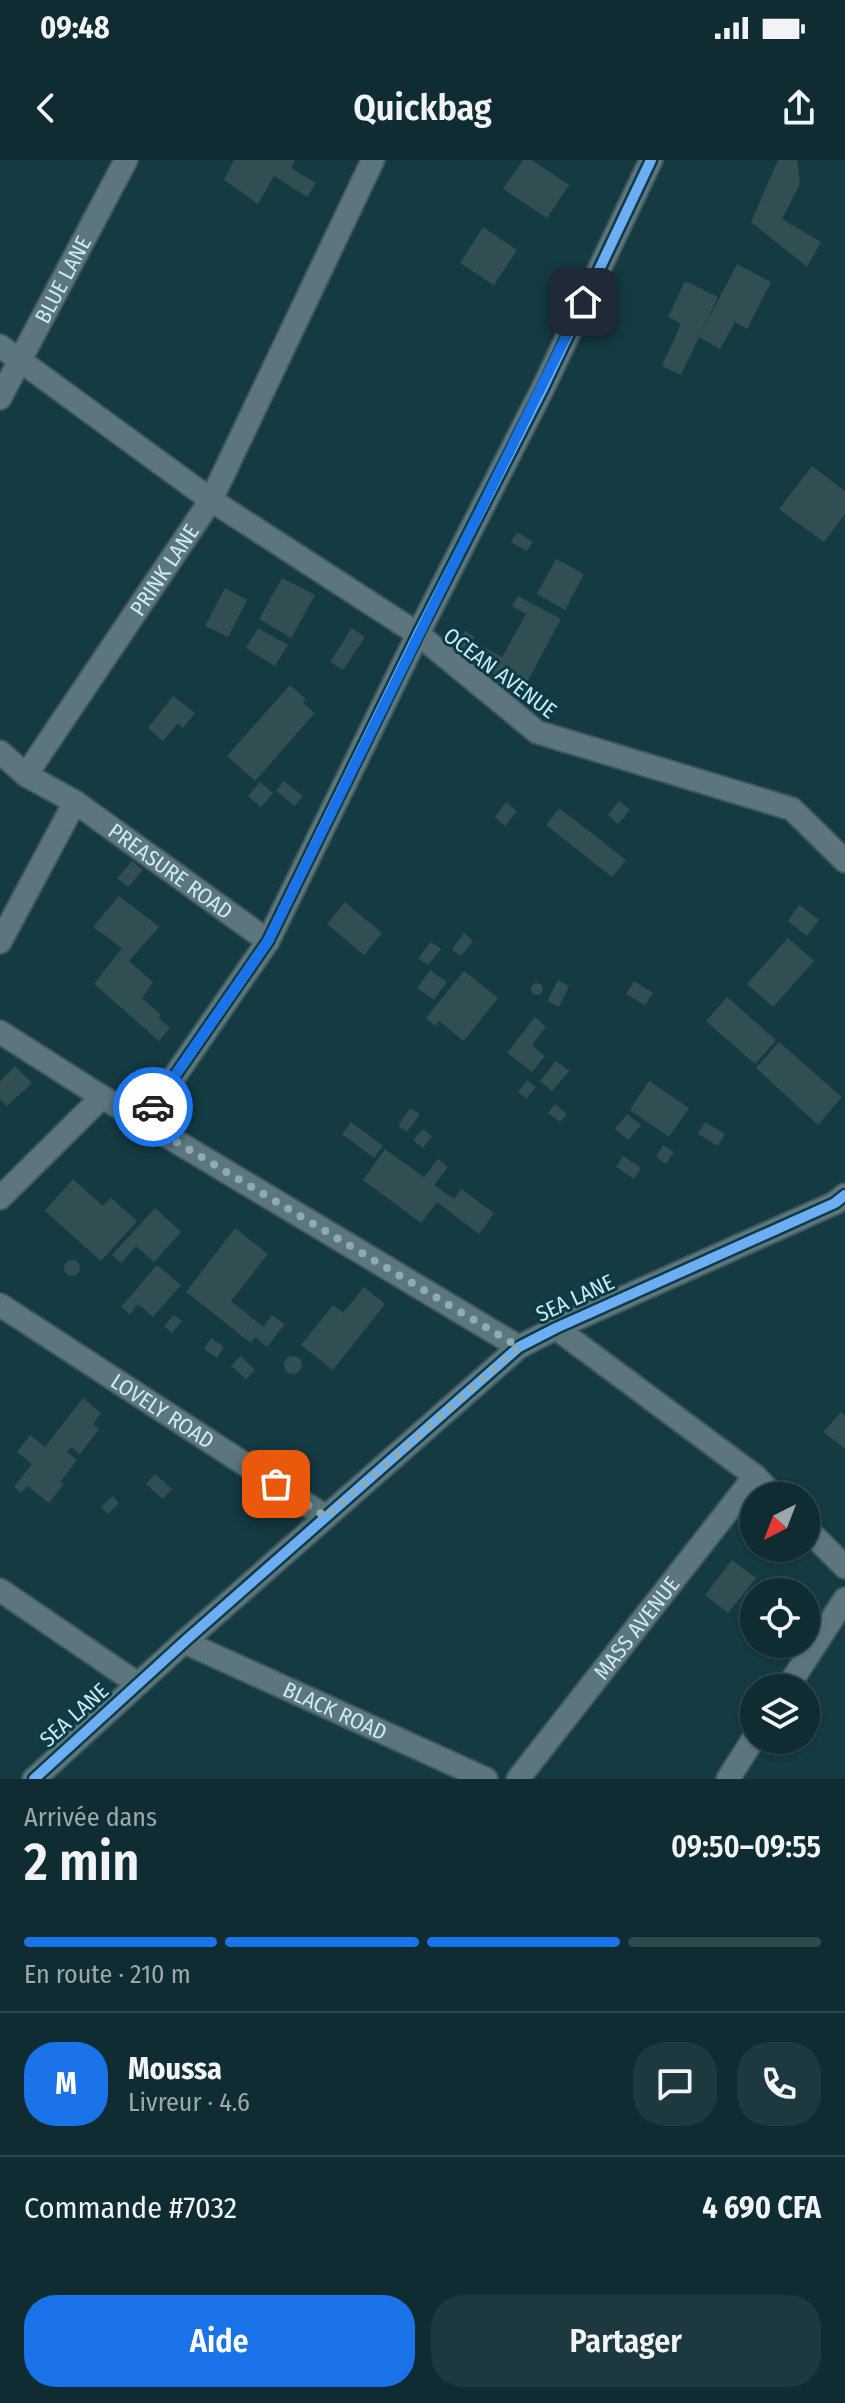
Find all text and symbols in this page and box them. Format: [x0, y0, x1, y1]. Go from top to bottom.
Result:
text: 09:48 [40, 10, 110, 46]
icon: back [24, 86, 68, 130]
text: Quickbag [353, 86, 492, 130]
icon: share [777, 86, 821, 130]
street label: BLUE LANE [29, 231, 97, 328]
pin [549, 268, 617, 336]
icon: home [561, 280, 605, 324]
street label: PRINK LANE [124, 519, 204, 621]
street label: OCEAN AVENUE [438, 622, 562, 724]
street label: PREASURE ROAD [103, 817, 238, 925]
courier [113, 1067, 193, 1147]
icon: car [131, 1085, 175, 1129]
street label: SEA LANE [532, 1268, 618, 1328]
street label: LOVELY ROAD [106, 1367, 219, 1454]
pin [242, 1450, 310, 1518]
icon: bag [254, 1462, 298, 1506]
north arrow [740, 1482, 820, 1562]
map controls [740, 1482, 820, 1754]
street label: MASS AVENUE [588, 1571, 685, 1685]
button: locate [740, 1578, 820, 1658]
button: layers [740, 1674, 820, 1754]
street label: BLACK ROAD [279, 1675, 391, 1746]
street label: SEA LANE [34, 1677, 114, 1753]
text: Arrivée dans [24, 1802, 157, 1833]
text: 09:50–09:55 [671, 1829, 821, 1865]
text: 2 min [24, 1831, 140, 1894]
text: En route · 210 m [24, 1959, 191, 1990]
button: chat [633, 2042, 717, 2126]
button: phone [737, 2042, 821, 2126]
text: Moussa [128, 2051, 222, 2087]
text: M [55, 2066, 77, 2102]
text: Livreur · 4.6 [128, 2087, 250, 2118]
text: Commande #7032 [24, 2190, 237, 2226]
text: 4 690 CFA [702, 2190, 821, 2226]
button: Aide [24, 2295, 415, 2387]
button: Partager [431, 2295, 821, 2387]

